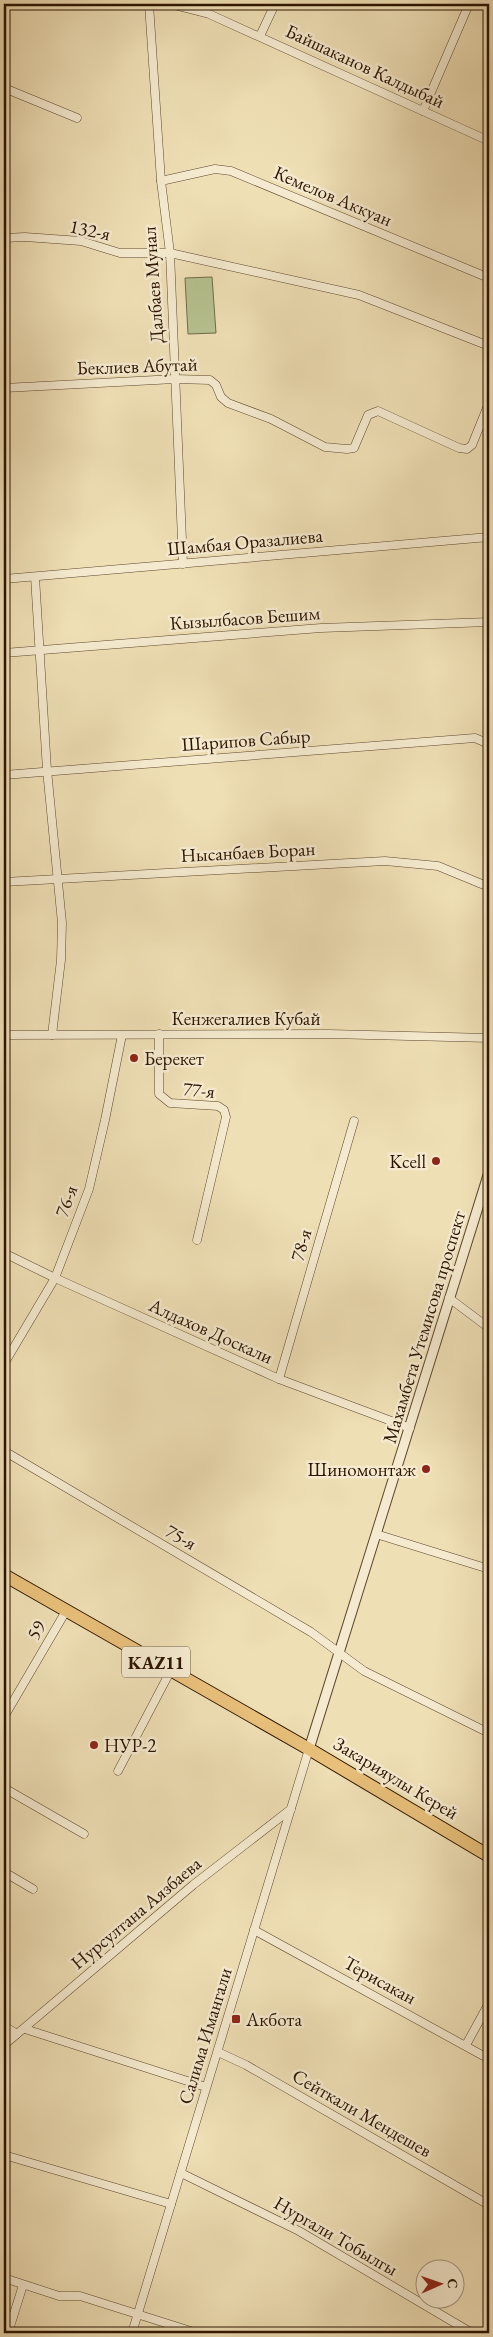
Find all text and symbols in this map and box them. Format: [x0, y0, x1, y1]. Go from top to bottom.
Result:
street label: Байшаканов Калдыбай [281, 18, 449, 114]
street label: Кемелов Аккуан [270, 160, 396, 232]
street label: 132-я [67, 214, 113, 247]
street label: Далбаев Мунал [136, 226, 170, 344]
street label: Беклиев Абутай [76, 351, 198, 381]
street label: Шамбая Оразалиева [166, 523, 324, 561]
street label: Кызылбасов Бешим [169, 600, 321, 636]
street label: Шарипов Сабыр [181, 723, 311, 757]
street label: Нысанбаев Боран [180, 836, 316, 868]
street label: Кенжегалиев Кубай [172, 1006, 320, 1031]
place label: Берекет [144, 1046, 204, 1071]
marker: Берекет [128, 1052, 140, 1064]
street label: 77-я [182, 1076, 217, 1104]
place label: Kcell [389, 1149, 426, 1174]
marker: Kcell [430, 1155, 442, 1167]
street label: 76-я [49, 1181, 83, 1220]
street label: Махамбета Утемисова проспект [377, 1208, 471, 1446]
street label: 78-я [285, 1226, 318, 1264]
street label: Алдахов Доскали [144, 1292, 277, 1370]
place label: Шиномонтаж [308, 1457, 417, 1482]
marker: Шиномонтаж [420, 1463, 432, 1475]
street label: 75-я [161, 1518, 202, 1556]
street label: 59 [21, 1616, 51, 1644]
road number: KAZ11 [122, 1646, 190, 1678]
street label: Закарияулы Керей [329, 1731, 463, 1825]
place label: НУР-2 [104, 1733, 156, 1758]
marker: НУР-2 [88, 1739, 100, 1751]
street label: Нурсултана Аязбаева [66, 1851, 207, 1975]
street label: Терисакан [339, 1950, 421, 2010]
street label: Салима Имангали [172, 1965, 238, 2107]
place label: Акбота [245, 2007, 302, 2032]
marker: Акбота [230, 2013, 242, 2025]
street label: Сейткали Мендешев [288, 2063, 436, 2163]
street label: Нургали Тобылгы [270, 2190, 403, 2282]
north arrow [416, 2260, 466, 2310]
text: С [444, 2278, 462, 2289]

